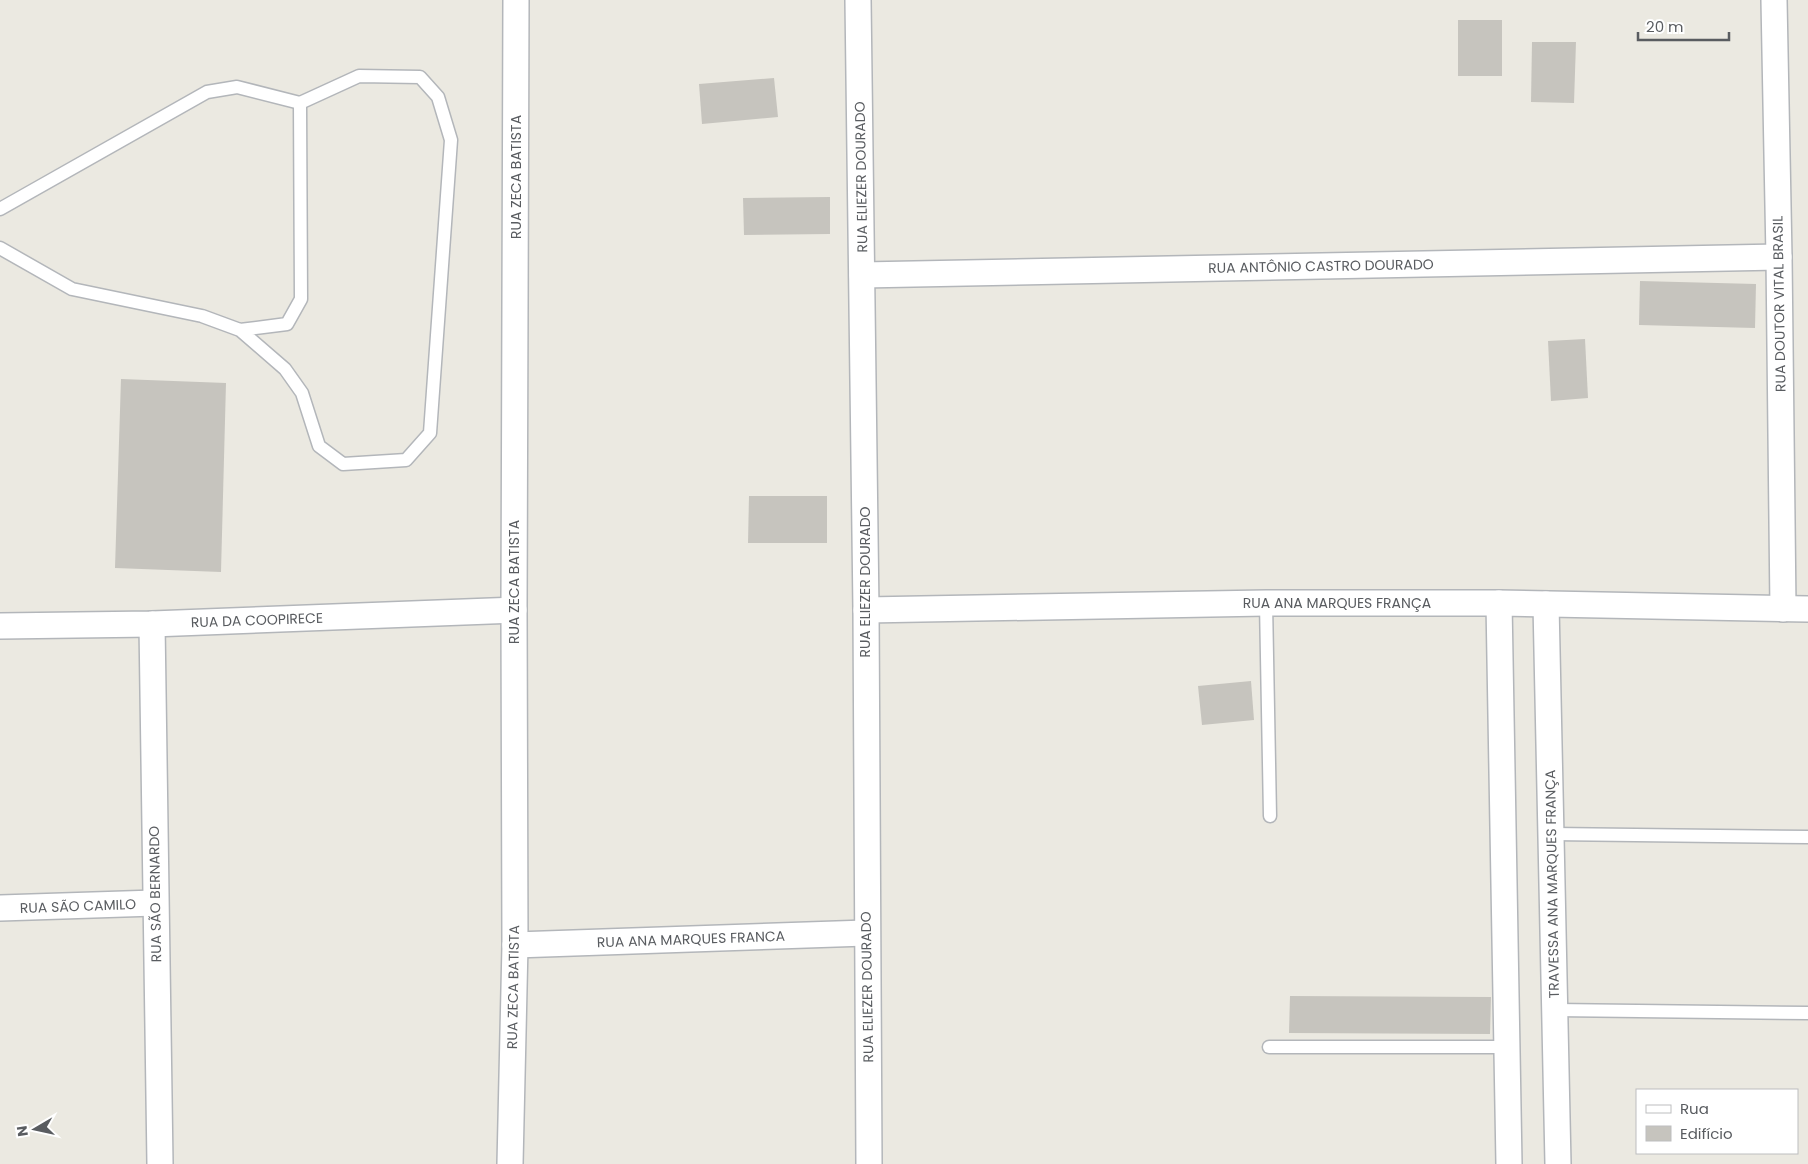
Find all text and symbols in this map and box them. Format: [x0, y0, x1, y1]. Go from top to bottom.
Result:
scale bar [1638, 10, 1729, 42]
text: 20 m [1646, 16, 1684, 37]
street label: RUA ELIEZER DOURADO [850, 101, 872, 253]
street label: RUA ZECA BATISTA [506, 115, 526, 239]
street label: RUA DOUTOR VITAL BRASIL [1767, 216, 1791, 392]
street label: RUA ANTÔNIO CASTRO DOURADO [1208, 254, 1434, 278]
street label: RUA ELIEZER DOURADO [855, 506, 875, 658]
street label: RUA ZECA BATISTA [504, 520, 524, 644]
street label: RUA ANA MARQUES FRANÇA [1243, 593, 1431, 613]
street label: RUA DA COOPIRECE [191, 608, 323, 632]
street label: TRAVESSA ANA MARQUES FRANÇA [1540, 769, 1564, 999]
street label: RUA SÃO BERNARDO [144, 826, 166, 962]
street label: RUA SÃO CAMILO [20, 894, 136, 918]
street label: RUA ELIEZER DOURADO [856, 911, 878, 1063]
street label: RUA ZECA BATISTA [502, 925, 524, 1049]
street label: RUA ANA MARQUES FRANCA [597, 926, 785, 952]
legend [1636, 1089, 1798, 1154]
text: Rua [1680, 1098, 1709, 1119]
north arrow [10, 1104, 60, 1154]
text: Edifício [1680, 1123, 1733, 1144]
text: N [11, 1124, 33, 1138]

